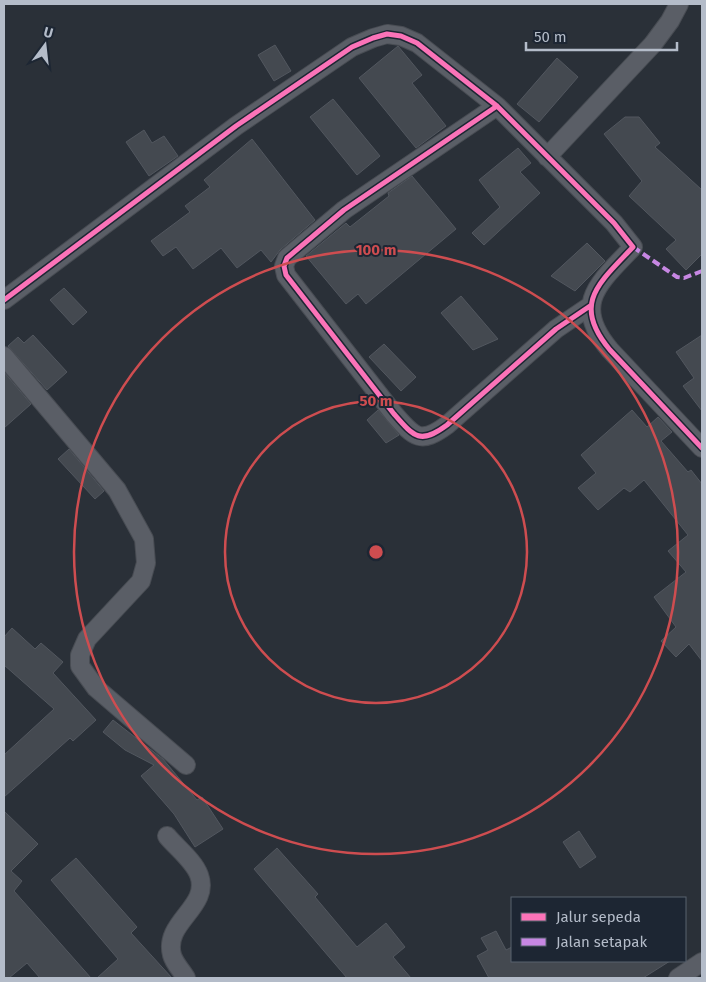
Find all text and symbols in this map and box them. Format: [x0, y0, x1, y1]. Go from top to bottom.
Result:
north arrow [20, 20, 70, 70]
scale bar [526, 20, 677, 52]
text: U [42, 24, 55, 42]
text: 50 m [534, 28, 567, 46]
text: 100 m [356, 241, 396, 259]
text: 50 m [359, 392, 393, 410]
centre of rings [367, 543, 385, 561]
legend [511, 897, 686, 962]
text: Jalur sepeda [556, 908, 641, 926]
text: Jalan setapak [556, 933, 647, 951]

